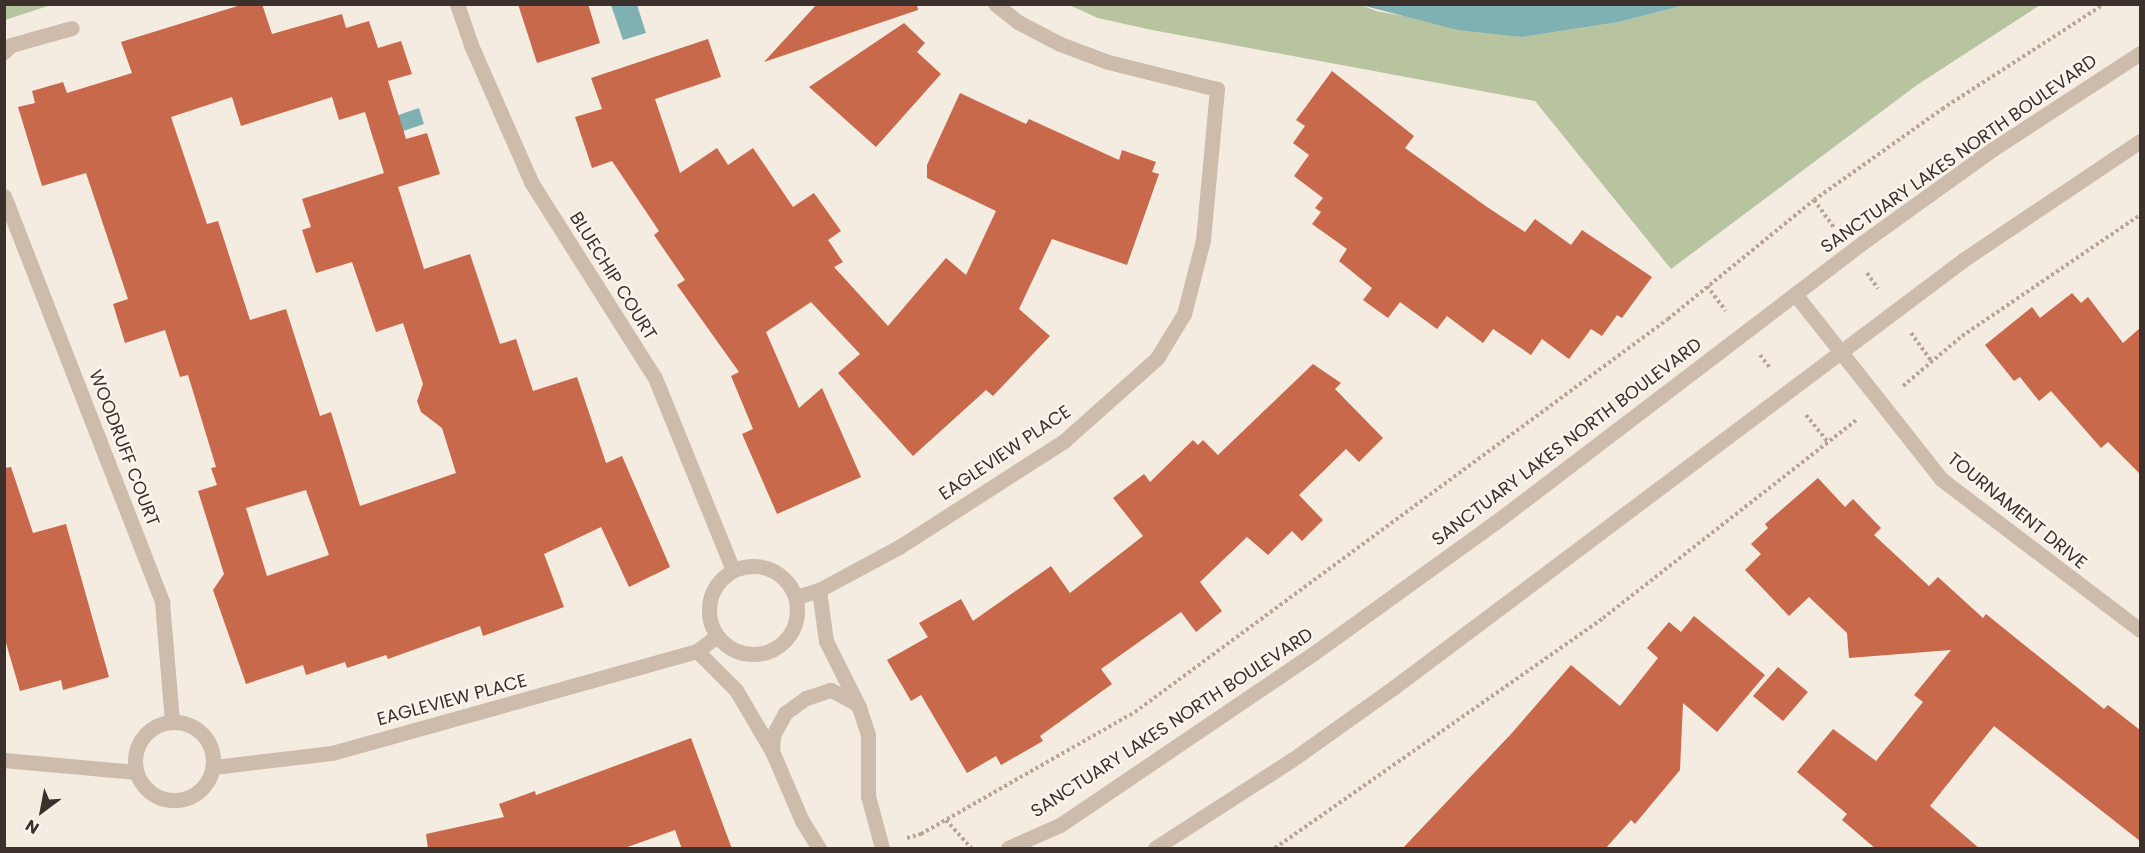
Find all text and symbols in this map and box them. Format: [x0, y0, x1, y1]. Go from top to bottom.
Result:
street label: SANCTUARY LAKES NORTH BOULEVARD [1817, 50, 2101, 258]
street label: BLUECHIP COURT [565, 208, 661, 344]
street label: SANCTUARY LAKES NORTH BOULEVARD [1428, 334, 1706, 550]
street label: WOODRUFF COURT [84, 367, 164, 529]
street label: EAGLEVIEW PLACE [935, 401, 1075, 505]
street label: TOURNAMENT DRIVE [1943, 448, 2091, 574]
street label: SANCTUARY LAKES NORTH BOULEVARD [1027, 624, 1317, 822]
street label: EAGLEVIEW PLACE [375, 670, 529, 730]
north arrow [12, 781, 72, 841]
text: N [21, 814, 43, 840]

